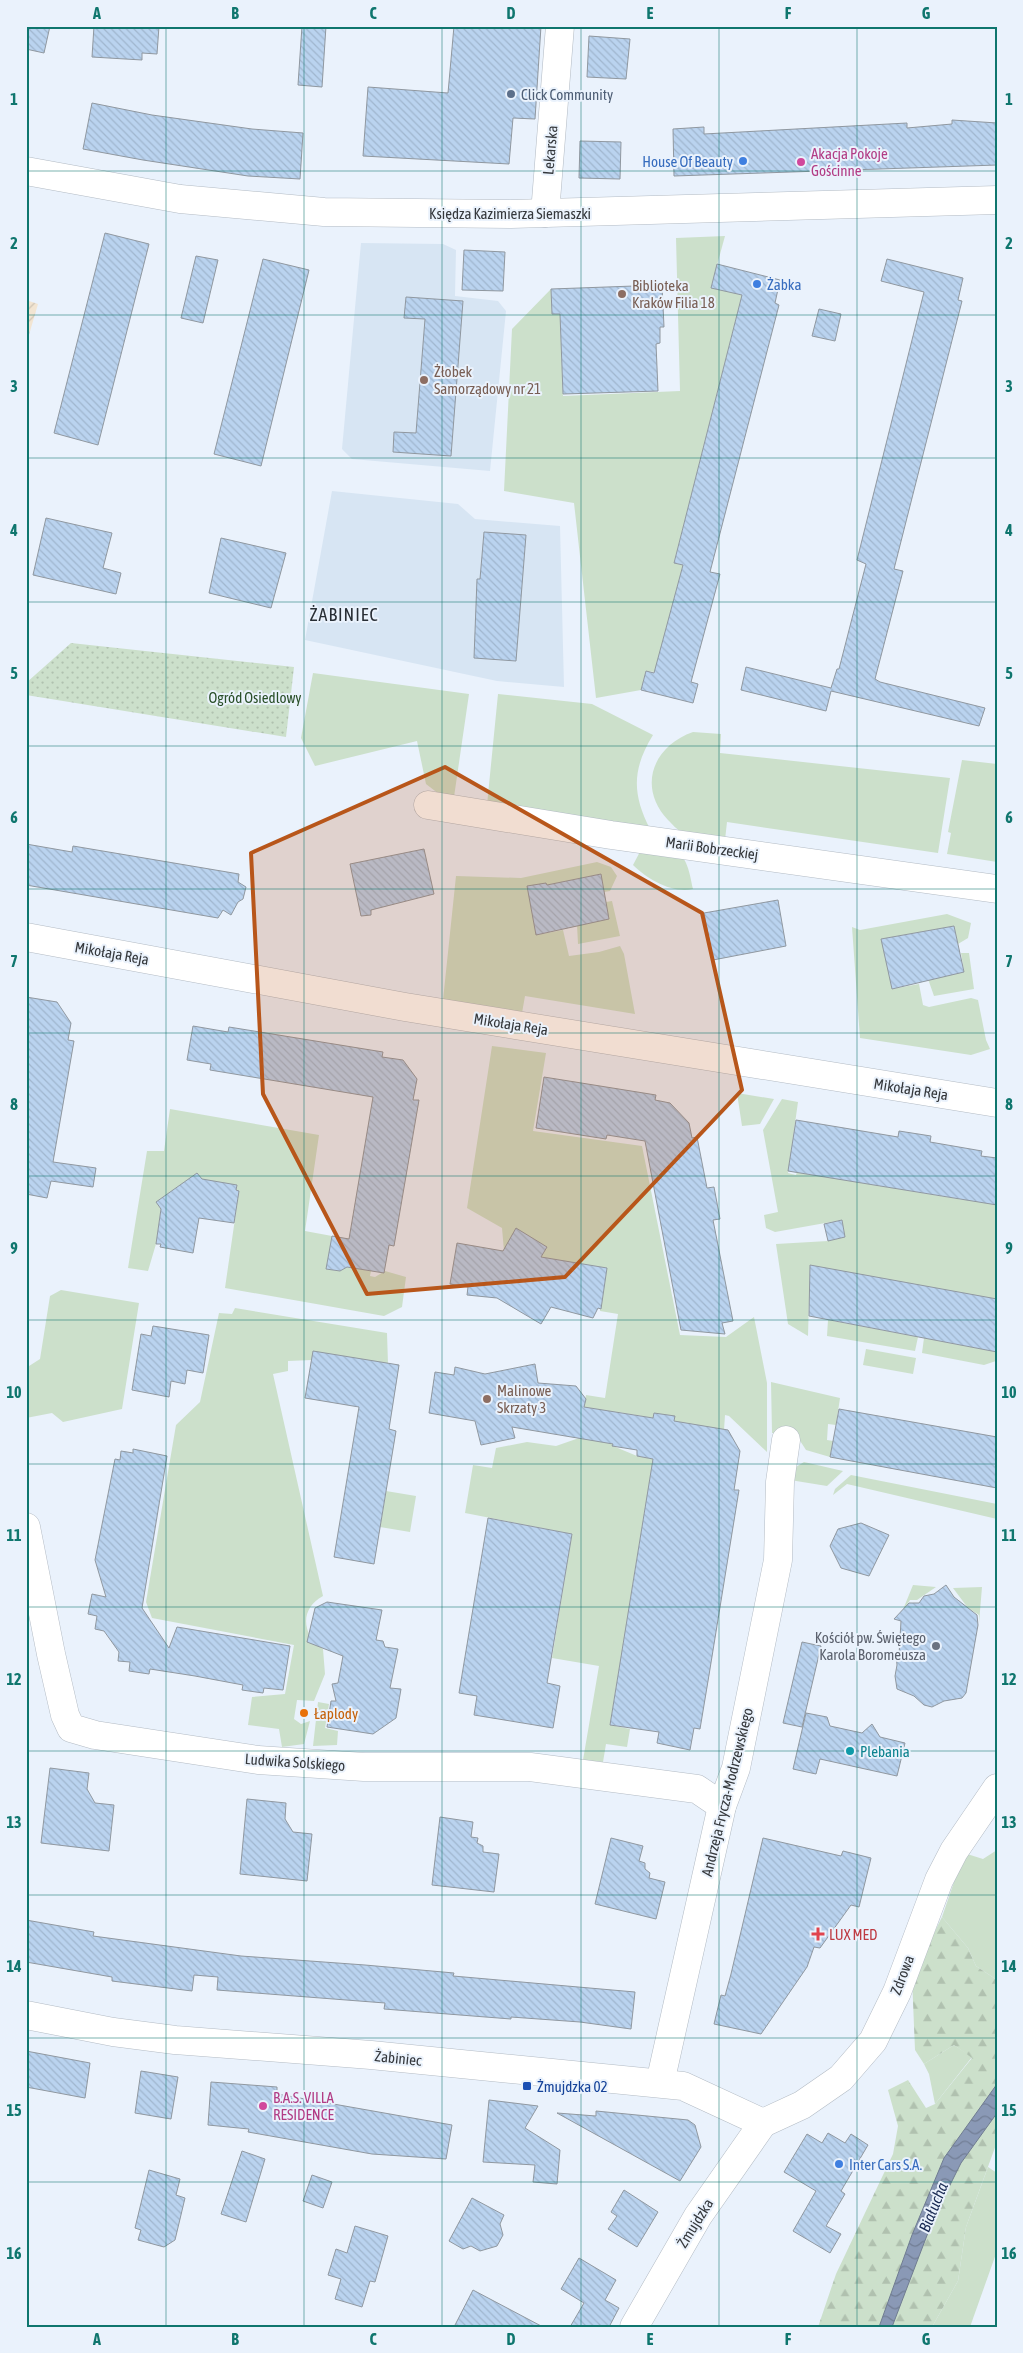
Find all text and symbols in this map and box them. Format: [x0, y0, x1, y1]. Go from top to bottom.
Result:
text: A [92, 4, 101, 22]
text: B [231, 4, 239, 22]
text: C [369, 4, 377, 22]
text: D [507, 4, 516, 22]
text: E [647, 4, 654, 22]
text: F [785, 4, 792, 22]
text: G [922, 4, 931, 22]
place label: Click Community [521, 86, 613, 103]
marker: Click Community [505, 88, 517, 100]
text: 1 [10, 90, 18, 108]
text: 1 [1005, 90, 1013, 108]
street label: Lekarska [539, 125, 561, 175]
place label: Akacja Pokoje Gościnne [811, 145, 888, 179]
place label: House Of Beauty [642, 153, 733, 170]
marker: House Of Beauty [737, 155, 749, 167]
marker: Akacja Pokoje Gościnne [795, 156, 807, 168]
street label: Księdza Kazimierza Siemaszki [429, 205, 591, 222]
text: 2 [10, 234, 18, 252]
text: 2 [1005, 234, 1013, 252]
place label: Żabka [767, 276, 801, 293]
place label: Biblioteka Kraków Filia 18 [632, 277, 715, 311]
marker: Żabka [751, 278, 763, 290]
marker: Biblioteka Kraków Filia 18 [616, 288, 628, 300]
place label: Żłobek Samorządowy nr 21 [434, 363, 541, 397]
marker: Żłobek Samorządowy nr 21 [418, 374, 430, 386]
text: 3 [10, 377, 18, 395]
text: 3 [1005, 377, 1013, 395]
text: 4 [9, 521, 18, 539]
text: 4 [1004, 521, 1013, 539]
district label: ŻABINIEC [309, 604, 379, 625]
text: 5 [10, 664, 18, 682]
text: 5 [1005, 664, 1013, 682]
park label: Ogród Osiedlowy [208, 689, 302, 706]
text: 6 [10, 808, 18, 826]
text: 6 [1005, 808, 1013, 826]
street label: Marii Bobrzeckiej [665, 833, 759, 863]
street label: Mikołaja Reja [74, 938, 150, 968]
text: 7 [10, 952, 18, 970]
text: 7 [1005, 952, 1013, 970]
street label: Mikołaja Reja [473, 1010, 549, 1038]
street label: Mikołaja Reja [873, 1075, 949, 1103]
text: 8 [10, 1095, 18, 1113]
text: 8 [1005, 1095, 1013, 1113]
text: 9 [10, 1239, 18, 1257]
text: 9 [1005, 1239, 1013, 1257]
place label: Malinowe Skrzaty 3 [497, 1382, 551, 1416]
text: 10 [6, 1383, 22, 1401]
text: 10 [1001, 1383, 1017, 1401]
marker: Malinowe Skrzaty 3 [481, 1393, 493, 1405]
text: 11 [6, 1526, 22, 1544]
text: 11 [1001, 1526, 1017, 1544]
place label: Kościół pw. Świętego Karola Boromeusza [815, 1629, 926, 1663]
marker: Kościół pw. Świętego Karola Boromeusza [930, 1640, 942, 1652]
text: 12 [6, 1670, 22, 1688]
text: 12 [1001, 1670, 1017, 1688]
place label: Łaplody [314, 1705, 358, 1722]
street label: Andrzeja Frycza-Modrzewskiego [698, 1706, 756, 1878]
marker: Łaplody [298, 1707, 310, 1719]
place label: Plebania [860, 1743, 910, 1760]
marker: Plebania [844, 1745, 856, 1757]
street label: Ludwika Solskiego [244, 1750, 346, 1774]
text: 13 [6, 1813, 22, 1831]
text: 13 [1001, 1813, 1017, 1831]
place label: LUX MED [829, 1926, 877, 1943]
marker: LUX MED [811, 1927, 825, 1941]
street label: Zdrowa [887, 1953, 917, 1997]
text: 14 [6, 1957, 22, 1975]
text: 14 [1001, 1957, 1017, 1975]
street label: Żabiniec [374, 2047, 423, 2069]
place label: Żmujdzka 02 [537, 2078, 608, 2095]
marker: Żmujdzka 02 [521, 2080, 533, 2092]
place label: B.A.S. VILLA RESIDENCE [273, 2089, 335, 2123]
marker: B.A.S. VILLA RESIDENCE [257, 2100, 269, 2112]
text: 15 [6, 2101, 22, 2119]
text: 15 [1001, 2101, 1017, 2119]
place label: Inter Cars S.A. [849, 2156, 922, 2173]
marker: Inter Cars S.A. [833, 2158, 845, 2170]
water label: Białucha [915, 2179, 951, 2234]
street label: Żmujdzka [673, 2195, 717, 2251]
text: 16 [6, 2244, 22, 2262]
text: 16 [1001, 2244, 1017, 2262]
text: A [92, 2330, 101, 2348]
text: B [231, 2330, 239, 2348]
text: C [369, 2330, 377, 2348]
text: D [507, 2330, 516, 2348]
text: E [647, 2330, 654, 2348]
text: F [785, 2330, 792, 2348]
text: G [922, 2330, 931, 2348]

